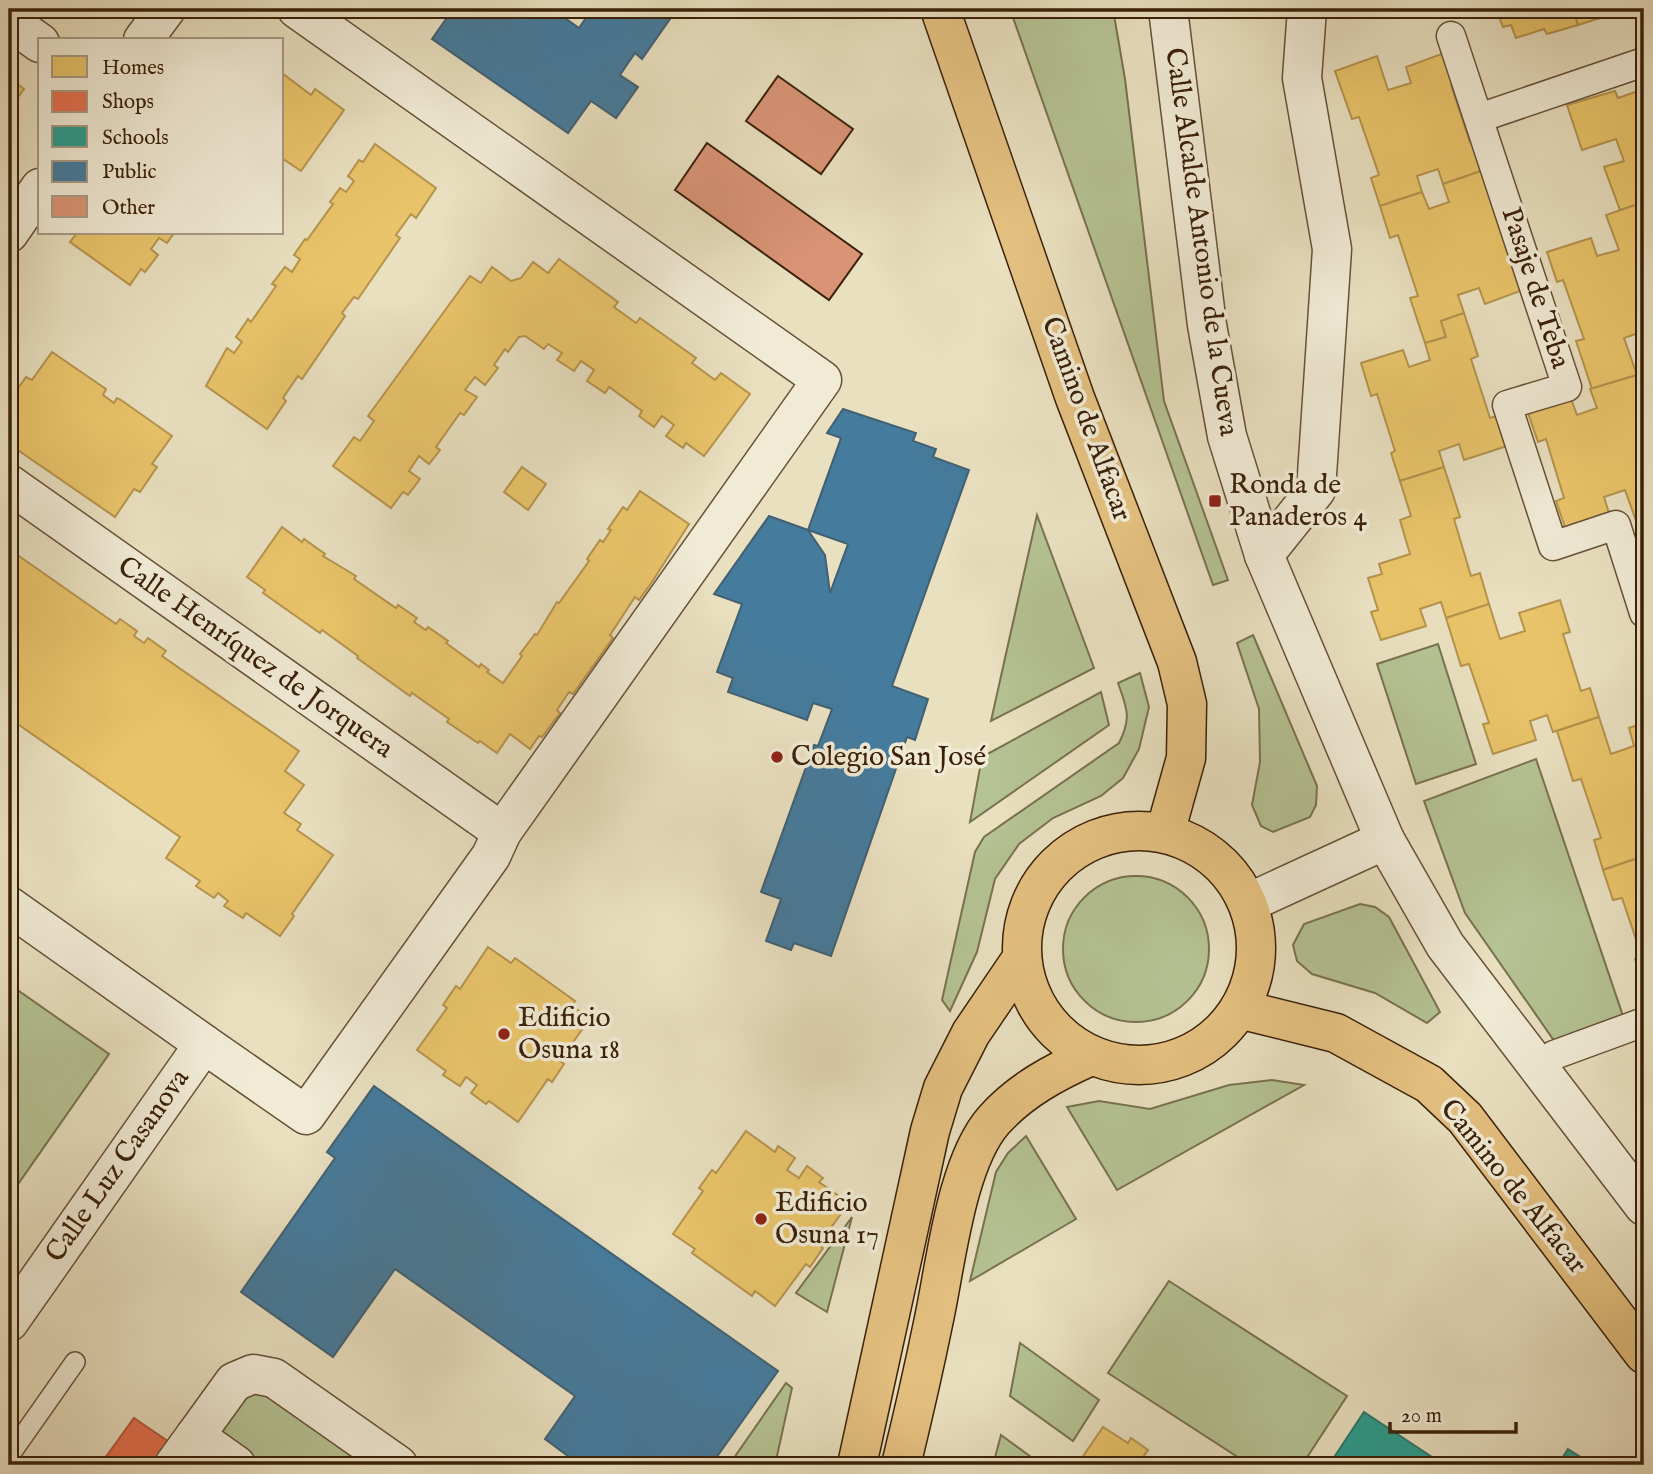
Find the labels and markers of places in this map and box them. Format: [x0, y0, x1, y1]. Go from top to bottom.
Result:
place label: Ronda de Panaderos 4 [1229, 468, 1367, 535]
marker: Ronda de Panaderos 4 [1207, 493, 1223, 509]
place label: Colegio San José [791, 740, 986, 775]
marker: Colegio San José [769, 749, 785, 765]
place label: Edificio Osuna 18 [518, 1001, 620, 1068]
marker: Edificio Osuna 18 [496, 1026, 512, 1042]
place label: Edificio Osuna 17 [775, 1186, 879, 1253]
marker: Edificio Osuna 17 [753, 1211, 769, 1227]

